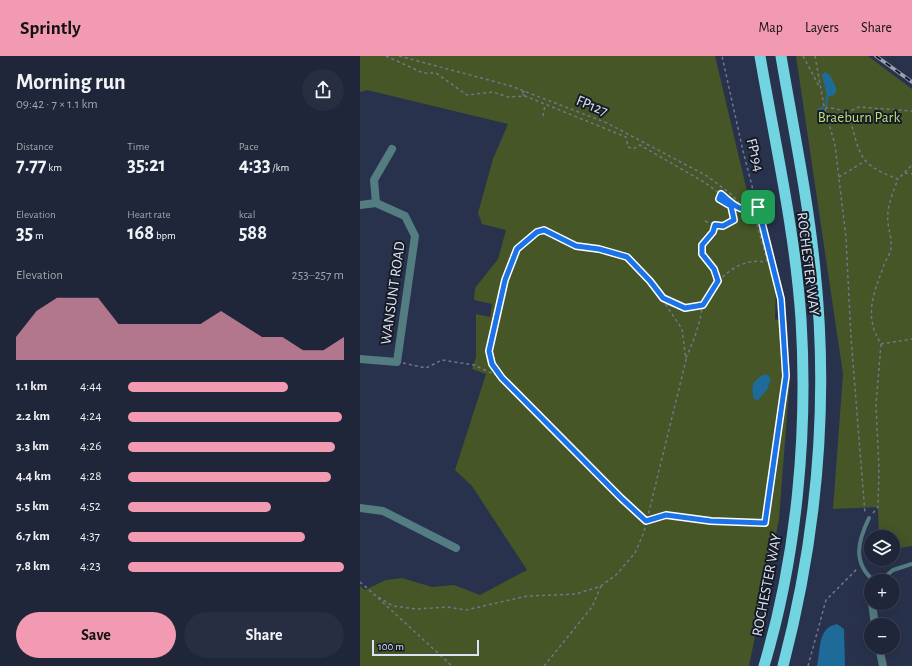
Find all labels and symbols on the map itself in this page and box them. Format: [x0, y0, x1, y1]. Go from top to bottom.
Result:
street label: FP127 [574, 93, 610, 119]
park label: Braeburn Park [818, 110, 900, 125]
street label: FP194 [744, 137, 766, 173]
pin [741, 190, 775, 224]
street label: ROCHESTER WAY [794, 211, 822, 317]
street label: WANSUNT ROAD [378, 240, 408, 346]
street label: ROCHESTER WAY [750, 532, 784, 638]
scale bar [372, 638, 479, 657]

